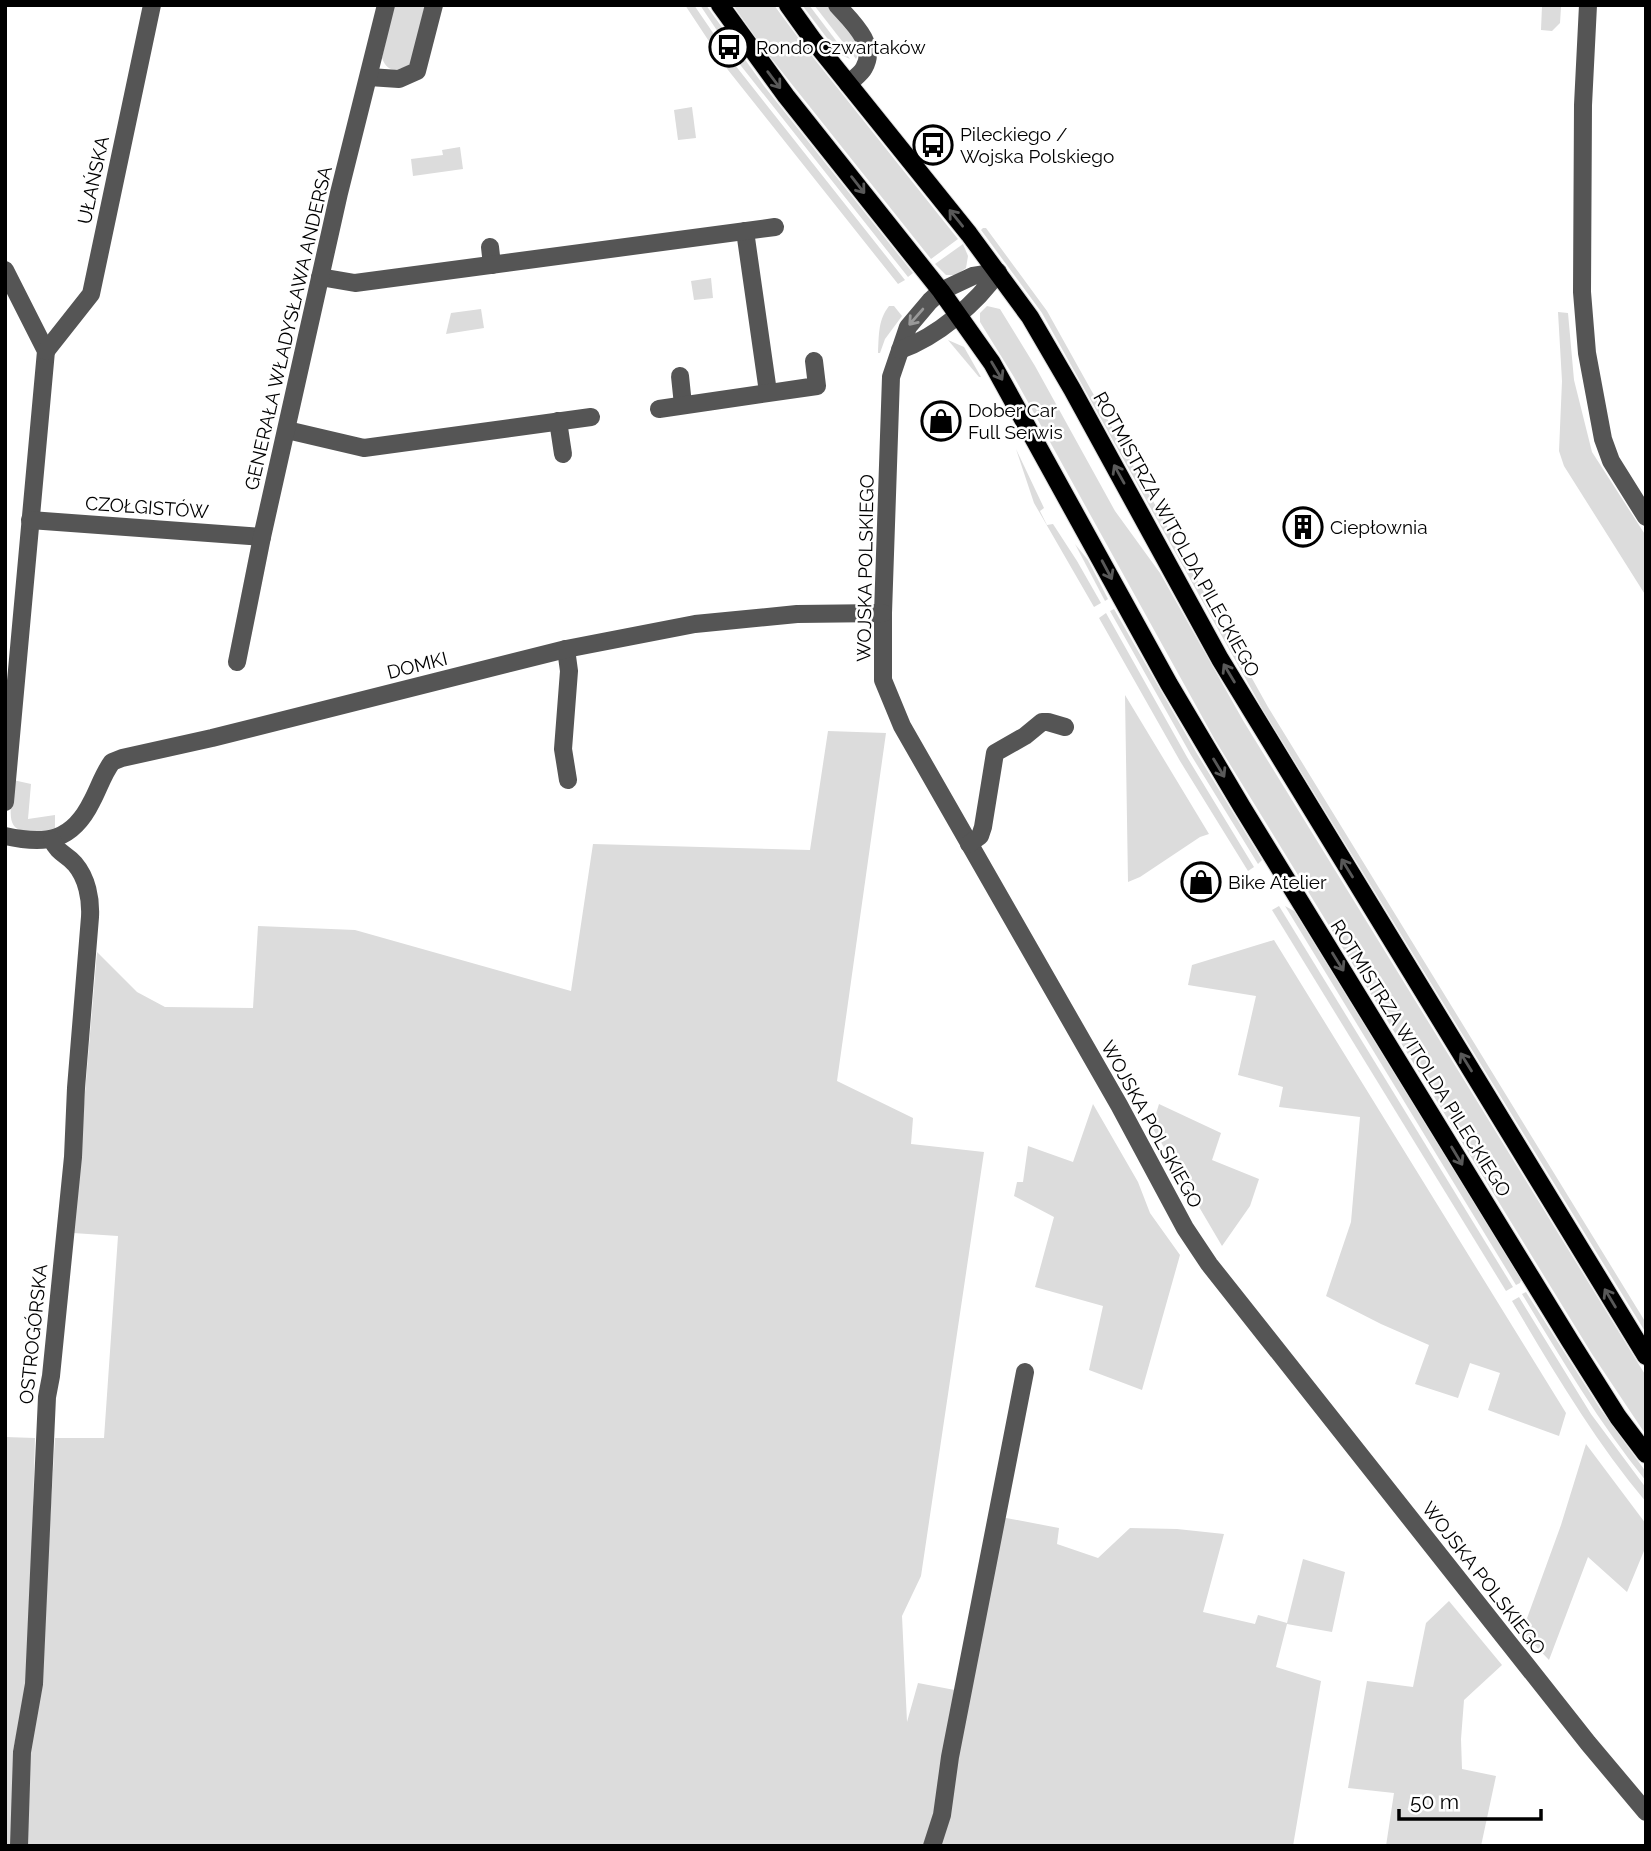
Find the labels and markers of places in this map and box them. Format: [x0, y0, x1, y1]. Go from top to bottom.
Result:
bus stop icon: Rondo Czwartaków [708, 26, 750, 68]
place label: Rondo Czwartaków [756, 36, 926, 58]
place label: Pileckiego / Wojska Polskiego [960, 123, 1114, 167]
bus stop icon: Pileckiego / Wojska Polskiego [912, 124, 954, 166]
place label: Dober Car Full Serwis [968, 399, 1063, 443]
shop icon: Dober Car Full Serwis [920, 400, 962, 442]
building icon: Ciepłownia [1282, 506, 1324, 548]
place label: Ciepłownia [1330, 516, 1428, 538]
shop icon: Bike Atelier [1180, 861, 1222, 903]
place label: Bike Atelier [1228, 871, 1327, 893]

